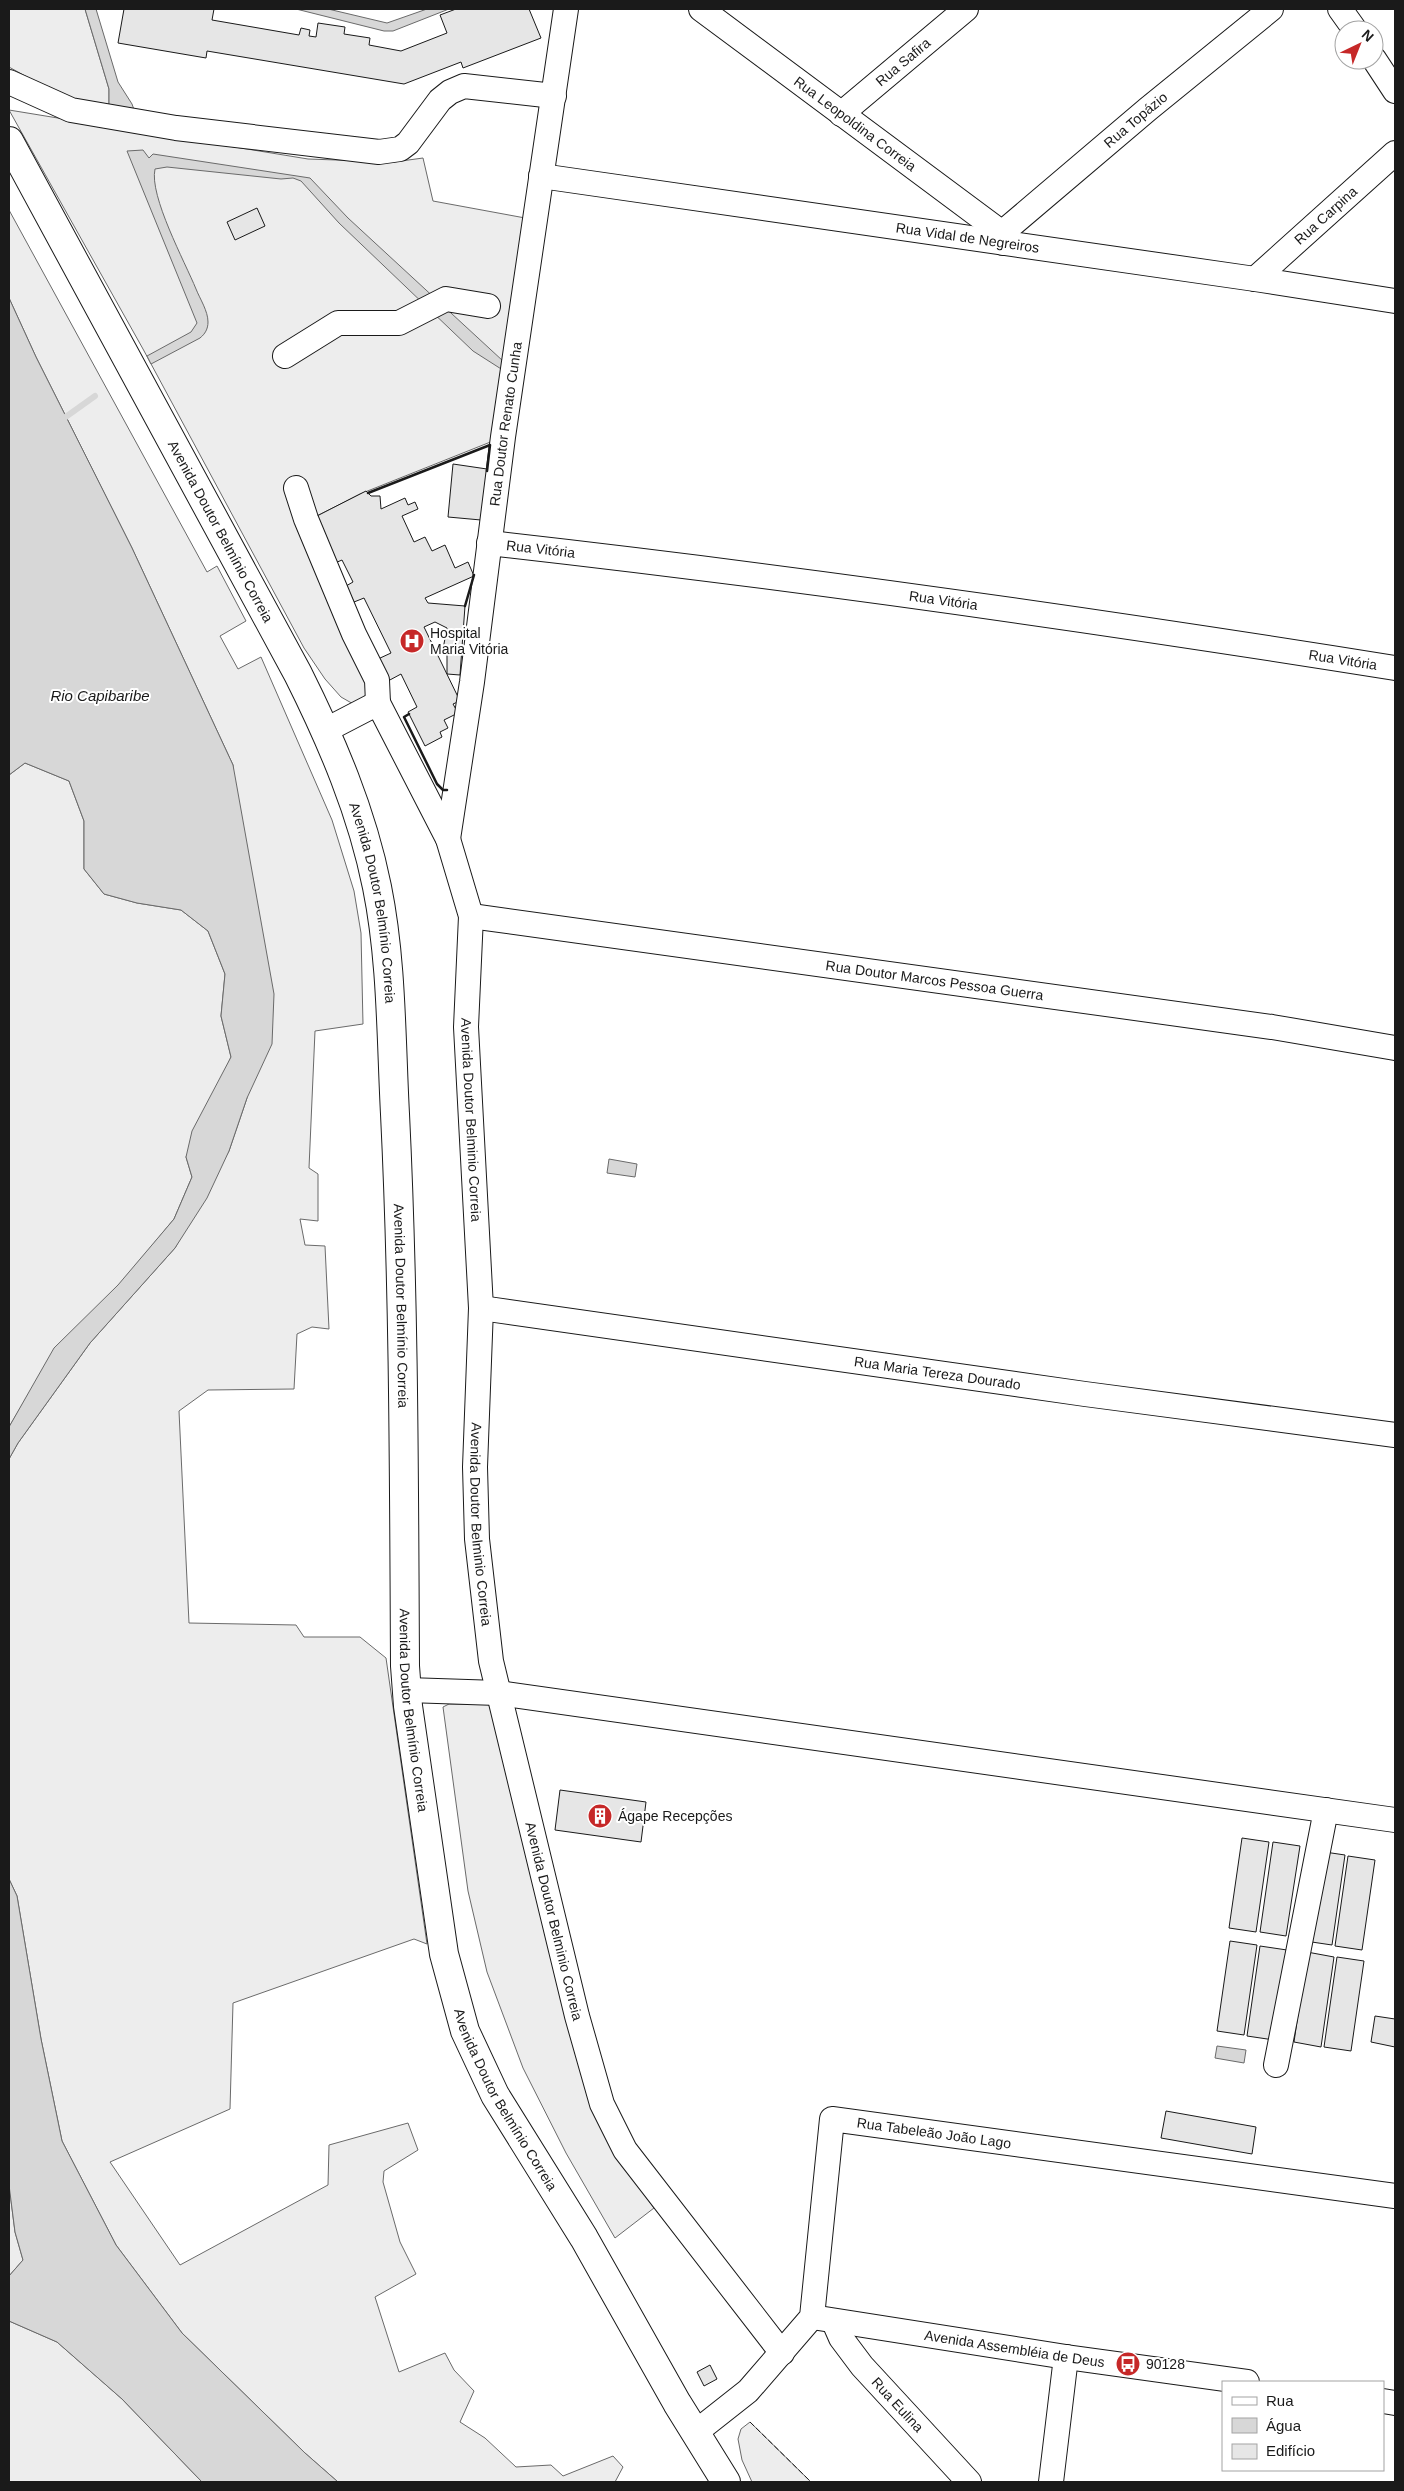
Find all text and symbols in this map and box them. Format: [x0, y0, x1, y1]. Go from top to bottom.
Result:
north arrow [1334, 20, 1384, 70]
text: N [1359, 26, 1377, 45]
street label: Rua Safira [873, 34, 934, 89]
street label: Rua Leopoldina Correia [791, 73, 919, 174]
street label: Rua Topázio [1101, 89, 1170, 151]
street label: Rua Carpina [1291, 183, 1360, 248]
street label: Rua Vidal de Negreiros [895, 219, 1040, 256]
street label: Rua Doutor Renato Cunha [486, 340, 525, 507]
street label: Avenida Doutor Belmínio Correia [165, 438, 277, 625]
street label: Rua Vitória [505, 537, 576, 561]
street label: Rua Vitória [908, 588, 979, 613]
place label: Hospital Maria Vitória [430, 625, 509, 657]
hospital icon: Hospital Maria Vitória [399, 628, 425, 654]
street label: Rua Vitória [1308, 646, 1379, 673]
water label: Rio Capibaribe [50, 687, 150, 704]
street label: Avenida Doutor Belmínio Correia [346, 800, 398, 1004]
street label: Rua Doutor Marcos Pessoa Guerra [825, 957, 1045, 1003]
street label: Avenida Doutor Belminio Correia [458, 1018, 484, 1222]
street label: Avenida Doutor Belmínio Correia [391, 1203, 411, 1408]
street label: Rua Maria Tereza Dourado [853, 1353, 1022, 1393]
street label: Avenida Doutor Belminio Correia [467, 1422, 495, 1627]
street label: Avenida Doutor Belmínio Correia [397, 1608, 431, 1813]
building icon: Ágape Recepções [587, 1803, 613, 1829]
place label: Ágape Recepções [618, 1808, 732, 1824]
street label: Avenida Doutor Belminio Correia [522, 1820, 586, 2023]
street label: Avenida Doutor Belmínio Correia [451, 2007, 560, 2194]
street label: Rua Tabeleão João Lago [856, 2114, 1012, 2151]
street label: Avenida Assembléia de Deus [923, 2327, 1106, 2370]
bus stop icon: 90128 [1115, 2351, 1141, 2377]
place label: 90128 [1146, 2356, 1185, 2372]
street label: Rua Eulina [868, 2374, 927, 2435]
legend [1222, 2381, 1384, 2471]
text: Rua [1266, 2392, 1294, 2409]
text: Água [1266, 2417, 1302, 2434]
text: Edifício [1266, 2442, 1315, 2459]

